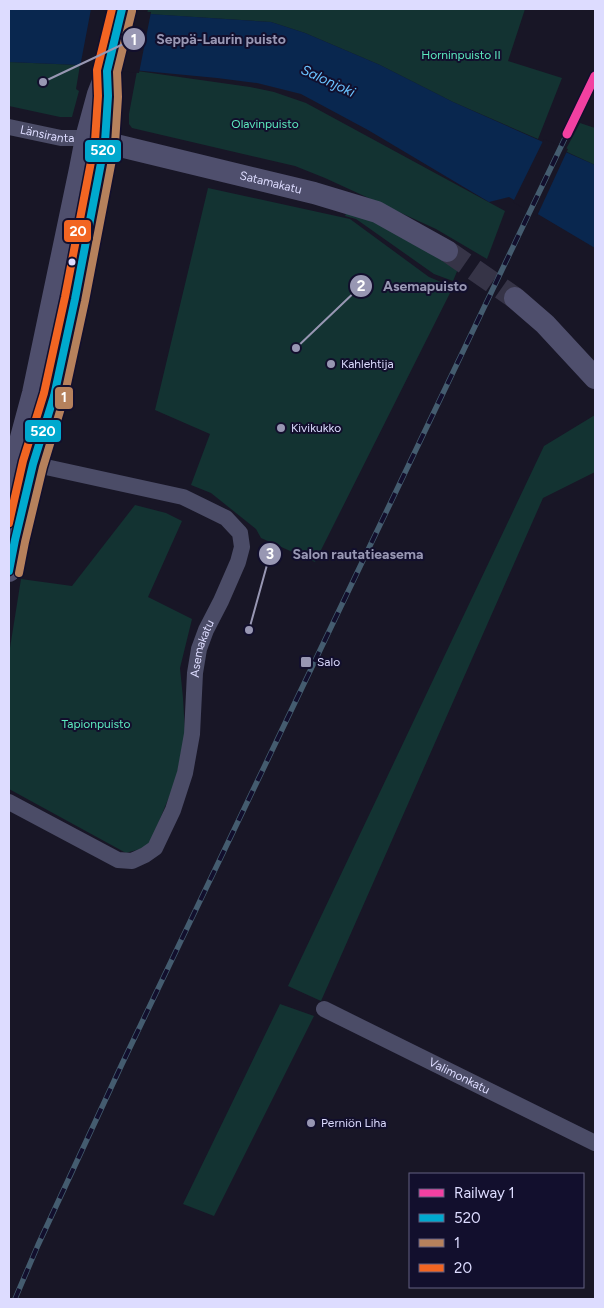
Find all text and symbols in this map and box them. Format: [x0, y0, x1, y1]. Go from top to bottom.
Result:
callout: Seppä-Laurin puisto [121, 25, 296, 54]
text: 1 [131, 31, 137, 49]
text: Seppä-Laurin puisto [156, 31, 286, 48]
park label: Horninpuisto II [421, 48, 501, 62]
water label: Salonjoki [298, 61, 358, 101]
park label: Olavinpuisto [231, 117, 299, 131]
street label: Länsiranta [19, 123, 74, 145]
line badge: 520 [84, 139, 122, 163]
text: 520 [90, 142, 116, 159]
street label: Satamakatu [238, 168, 303, 197]
line badge: 20 [63, 219, 92, 243]
text: 20 [69, 223, 87, 240]
unlabelled marker [67, 257, 77, 267]
callout: Asemapuisto [348, 271, 477, 300]
text: 2 [357, 277, 366, 295]
text: Asemapuisto [383, 278, 467, 295]
place label: Kahlehtija [341, 357, 394, 371]
marker: Kahlehtija [325, 358, 337, 370]
line badge: 1 [54, 386, 74, 410]
text: 1 [61, 389, 67, 406]
line badge: 520 [24, 419, 62, 443]
place label: Kivikukko [291, 421, 341, 435]
marker: Kivikukko [275, 422, 287, 434]
text: 520 [30, 423, 56, 440]
callout: Salon rautatieasema [258, 539, 434, 568]
text: 3 [266, 545, 274, 563]
text: Salon rautatieasema [293, 546, 423, 563]
street label: Asemakatu [188, 617, 217, 678]
marker: Salo [299, 655, 313, 669]
place label: Salo [317, 655, 340, 669]
park label: Tapionpuisto [61, 717, 131, 731]
street label: Valimonkatu [427, 1055, 492, 1097]
place label: Perniön Liha [321, 1116, 386, 1130]
marker: Perniön Liha [305, 1117, 317, 1129]
legend [409, 1173, 584, 1288]
text: Railway 1 [454, 1184, 515, 1202]
text: 520 [454, 1209, 481, 1227]
text: 1 [454, 1234, 460, 1252]
text: 20 [454, 1259, 472, 1277]

